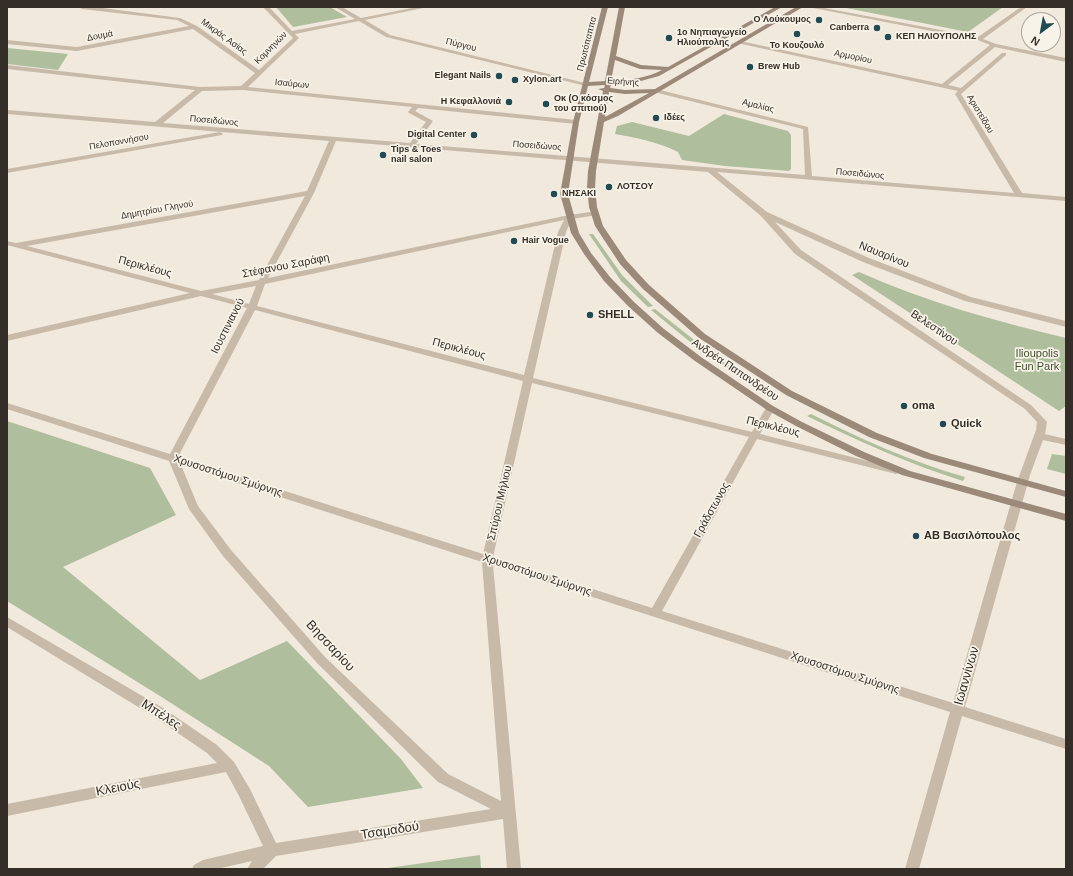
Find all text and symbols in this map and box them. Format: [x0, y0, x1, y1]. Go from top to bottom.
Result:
north arrow [1021, 12, 1061, 52]
place label: Ο Λούκουμος [754, 15, 811, 25]
marker: Ο Λούκουμος [814, 15, 824, 25]
street label: Πρωτόπαππα [575, 16, 599, 72]
street label: Μικράς Ασίας [199, 17, 249, 57]
place label: Canberra [829, 23, 869, 33]
marker: Canberra [872, 23, 882, 33]
street label: Δουμά [86, 28, 114, 44]
place label: 1ο Νηπιαγωγείο Ηλιούπολης [677, 28, 747, 49]
street label: Κομνηνών [252, 29, 290, 67]
marker: Το Κουζουλό [792, 29, 802, 39]
marker: ΚΕΠ ΗΛΙΟΥΠΟΛΗΣ [883, 32, 893, 42]
place label: ΚΕΠ ΗΛΙΟΥΠΟΛΗΣ [896, 32, 976, 42]
marker: 1ο Νηπιαγωγείο Ηλιούπολης [664, 33, 674, 43]
text: N [1029, 34, 1042, 49]
street label: Πύργου [445, 36, 477, 54]
place label: Το Κουζουλό [770, 41, 824, 51]
street label: Αρμορίου [833, 48, 873, 66]
marker: Brew Hub [745, 62, 755, 72]
place label: Brew Hub [758, 62, 800, 72]
place label: Elegant Nails [434, 71, 491, 81]
marker: Elegant Nails [494, 71, 504, 81]
marker: Xylon.art [510, 75, 520, 85]
place label: Xylon.art [523, 75, 562, 85]
street label: Ειρήνης [607, 75, 639, 89]
street label: Ισαύρων [274, 77, 310, 91]
street label: Αριστείδου [964, 93, 996, 135]
place label: Οκ (Ο κόσμος του σπιτιού) [554, 94, 613, 115]
place label: Η Κεφαλλονιά [441, 97, 501, 107]
marker: Η Κεφαλλονιά [504, 97, 514, 107]
street label: Αμαλίας [741, 97, 775, 115]
marker: Οκ (Ο κόσμος του σπιτιού) [541, 99, 551, 109]
street label: Ποσειδώνος [189, 113, 239, 129]
marker: Ιδέες [651, 113, 661, 123]
place label: Ιδέες [664, 113, 685, 123]
place label: Digital Center [407, 130, 466, 140]
marker: Digital Center [469, 130, 479, 140]
street label: Πελοποννήσου [88, 131, 150, 153]
street label: Ποσειδώνος [512, 139, 562, 153]
place label: Tips & Toes nail salon [391, 145, 441, 166]
marker: Tips & Toes nail salon [378, 150, 388, 160]
street label: Ποσειδώνος [835, 166, 885, 182]
marker: ΛΟΤΣΟΥ [604, 182, 614, 192]
place label: ΛΟΤΣΟΥ [617, 182, 653, 192]
marker: ΝΗΣΑΚΙ [549, 189, 559, 199]
place label: ΝΗΣΑΚΙ [562, 189, 596, 199]
street label: Δημητρίου Γληνού [120, 198, 194, 222]
marker: Hair Vogue [509, 236, 519, 246]
place label: Hair Vogue [522, 236, 569, 246]
street label: Ναυαρίνου [857, 239, 911, 271]
street label: Στέφανου Σαράφη [241, 251, 331, 281]
street label: Περικλέους [117, 254, 173, 280]
street label: Ιουστινιανού [208, 296, 248, 356]
street label: Βελεστίνου [908, 307, 960, 349]
place label: SHELL [598, 308, 634, 322]
marker: SHELL [585, 310, 595, 320]
street label: Περικλέους [431, 336, 487, 362]
street label: Ανδρέα Παπανδρέου [689, 336, 781, 404]
park label: Ilioupolis Fun Park [1015, 347, 1059, 373]
place label: oma [912, 399, 935, 413]
marker: oma [899, 401, 909, 411]
street label: Περικλέους [745, 414, 801, 440]
place label: Quick [951, 417, 982, 431]
marker: Quick [938, 419, 948, 429]
street label: Χρυσοστόμου Σμύρνης [172, 452, 284, 500]
street label: Σπύρου Μήλιου [485, 464, 515, 542]
street label: Γράδστωνος [691, 480, 733, 540]
place label: ΑΒ Βασιλόπουλος [924, 529, 1020, 543]
marker: ΑΒ Βασιλόπουλος [911, 531, 921, 541]
street label: Χρυσοστόμου Σμύρνης [481, 551, 593, 599]
street label: Βησσαρίου [302, 617, 358, 675]
street label: Ιωαννίνων [951, 645, 983, 707]
street label: Χρυσοστόμου Σμύρνης [789, 649, 901, 697]
street label: Μπέλες [138, 696, 184, 734]
street label: Κλειούς [95, 776, 141, 800]
street label: Τσαμαδού [360, 819, 420, 843]

